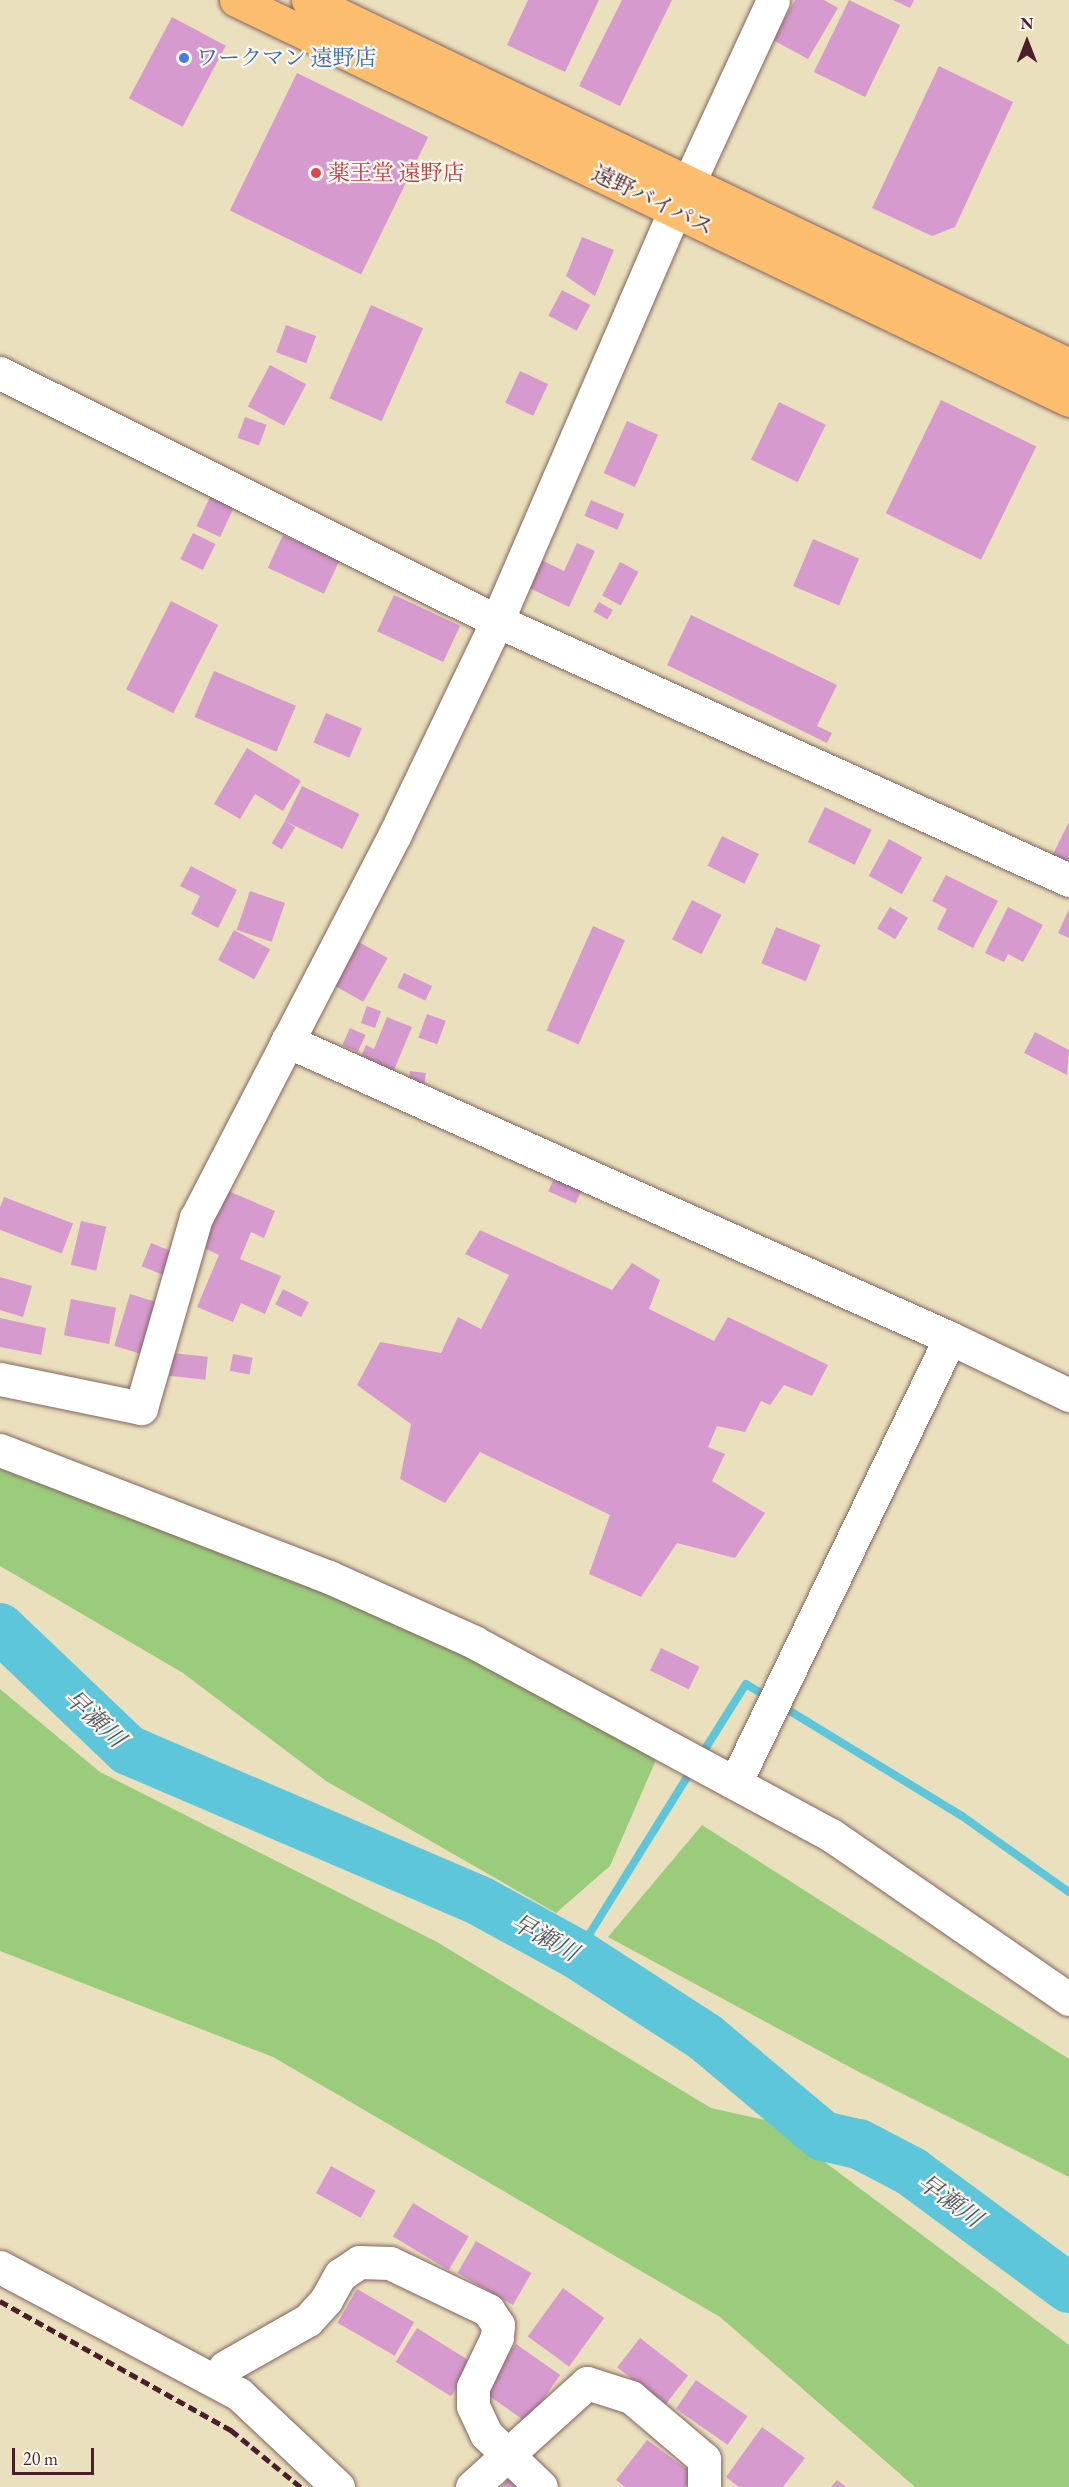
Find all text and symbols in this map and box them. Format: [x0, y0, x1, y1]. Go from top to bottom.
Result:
north arrow [997, 12, 1057, 72]
text: N [1021, 13, 1033, 34]
place label: ワークマン 遠野店 [196, 45, 376, 71]
marker: ワークマン 遠野店 [177, 51, 191, 65]
street label: 遠野バイパス [588, 159, 718, 241]
place label: 薬王堂 遠野店 [328, 160, 464, 186]
marker: 薬王堂 遠野店 [309, 166, 323, 180]
water label: 早瀬川 [59, 1683, 131, 1753]
water label: 早瀬川 [507, 1907, 583, 1967]
water label: 早瀬川 [912, 2167, 988, 2233]
scale bar [15, 2436, 98, 2474]
text: 20 m [23, 2447, 58, 2470]

